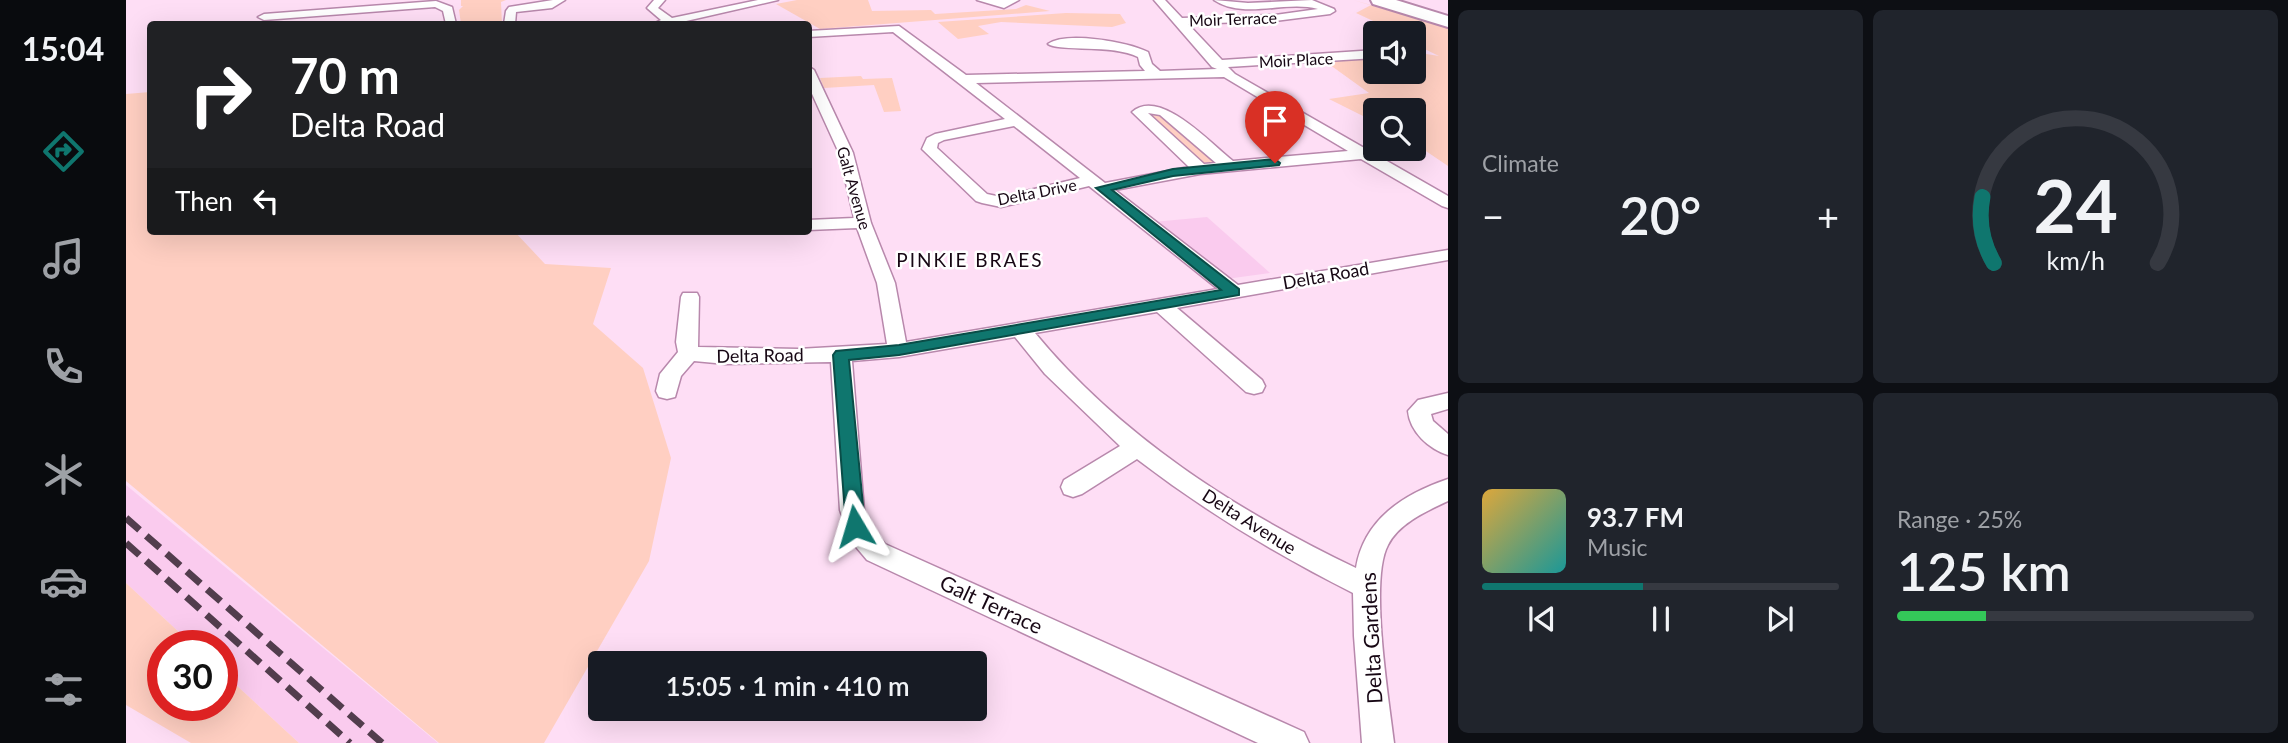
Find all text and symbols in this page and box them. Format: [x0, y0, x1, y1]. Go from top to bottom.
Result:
street label: Moir Terrace [1189, 7, 1277, 30]
map controls [1363, 21, 1426, 161]
button: sound [1363, 21, 1426, 84]
text: 15:04 [22, 29, 104, 68]
text: 70 m [290, 46, 400, 104]
street label: Moir Place [1258, 48, 1334, 71]
icon: right [175, 49, 266, 140]
pin [1245, 91, 1305, 163]
button: search [1363, 98, 1426, 161]
icon: arrive [1256, 102, 1294, 140]
text: Delta Road [290, 105, 445, 144]
icon: directions [39, 127, 88, 176]
street label: Galt Avenue [834, 144, 875, 232]
text: Climate [1482, 149, 1559, 177]
text: 24 [2033, 161, 2118, 249]
street label: Delta Drive [996, 175, 1078, 208]
icon: left [247, 182, 285, 220]
text: 20° [1620, 184, 1701, 246]
text: Then [175, 185, 233, 217]
text: − [1482, 193, 1504, 239]
text: + [1817, 193, 1839, 239]
icon: music [39, 234, 88, 283]
text: km/h [2046, 244, 2105, 274]
district label: PINKIE BRAES [896, 248, 1044, 271]
street label: Delta Road [1281, 257, 1371, 293]
icon: phone [39, 342, 88, 391]
street label: Delta Road [716, 343, 804, 367]
icon: climate [39, 450, 88, 499]
street label: Delta Avenue [1199, 484, 1300, 559]
position arrow [818, 489, 892, 563]
text: 93.7 FM [1587, 501, 1684, 533]
text: Range · 25% [1897, 505, 2022, 533]
text: Music [1587, 533, 1647, 561]
text: 125 km [1897, 540, 2071, 602]
icon: car [39, 557, 88, 606]
street label: Galt Terrace [936, 569, 1047, 638]
street label: Delta Gardens [1355, 572, 1386, 705]
icon: previous [1523, 600, 1561, 638]
icon: pause [1642, 600, 1680, 638]
icon: next [1761, 600, 1799, 638]
speed limit sign: 30 [147, 630, 238, 721]
icon: filters [39, 665, 88, 714]
text: 15:05 · 1 min · 410 m [665, 670, 910, 702]

